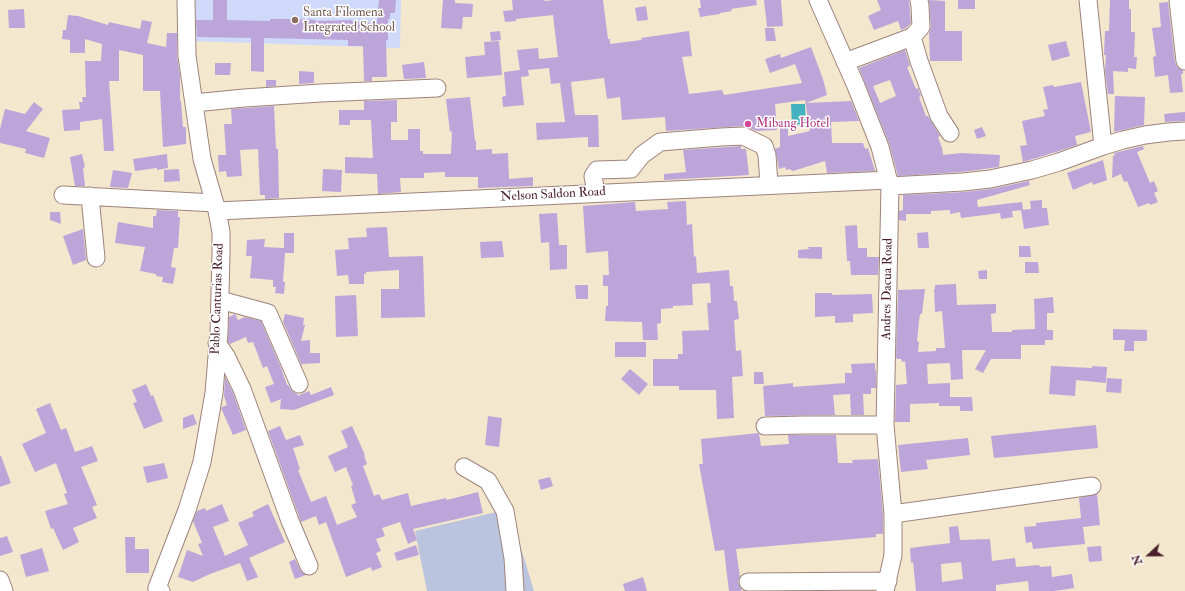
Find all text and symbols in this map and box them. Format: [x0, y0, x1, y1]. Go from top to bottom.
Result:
place label: Santa Filomena Integrated School [303, 5, 395, 36]
marker: Santa Filomena Integrated School [290, 15, 300, 25]
place label: Mibang Hotel [756, 116, 829, 132]
marker: Mibang Hotel [743, 119, 753, 129]
street label: Nelson Saldon Road [500, 184, 606, 206]
street label: Andres Dacua Road [879, 238, 897, 340]
street label: Pablo Canturias Road [208, 243, 228, 355]
north arrow [1129, 535, 1169, 575]
text: N [1130, 553, 1145, 567]

